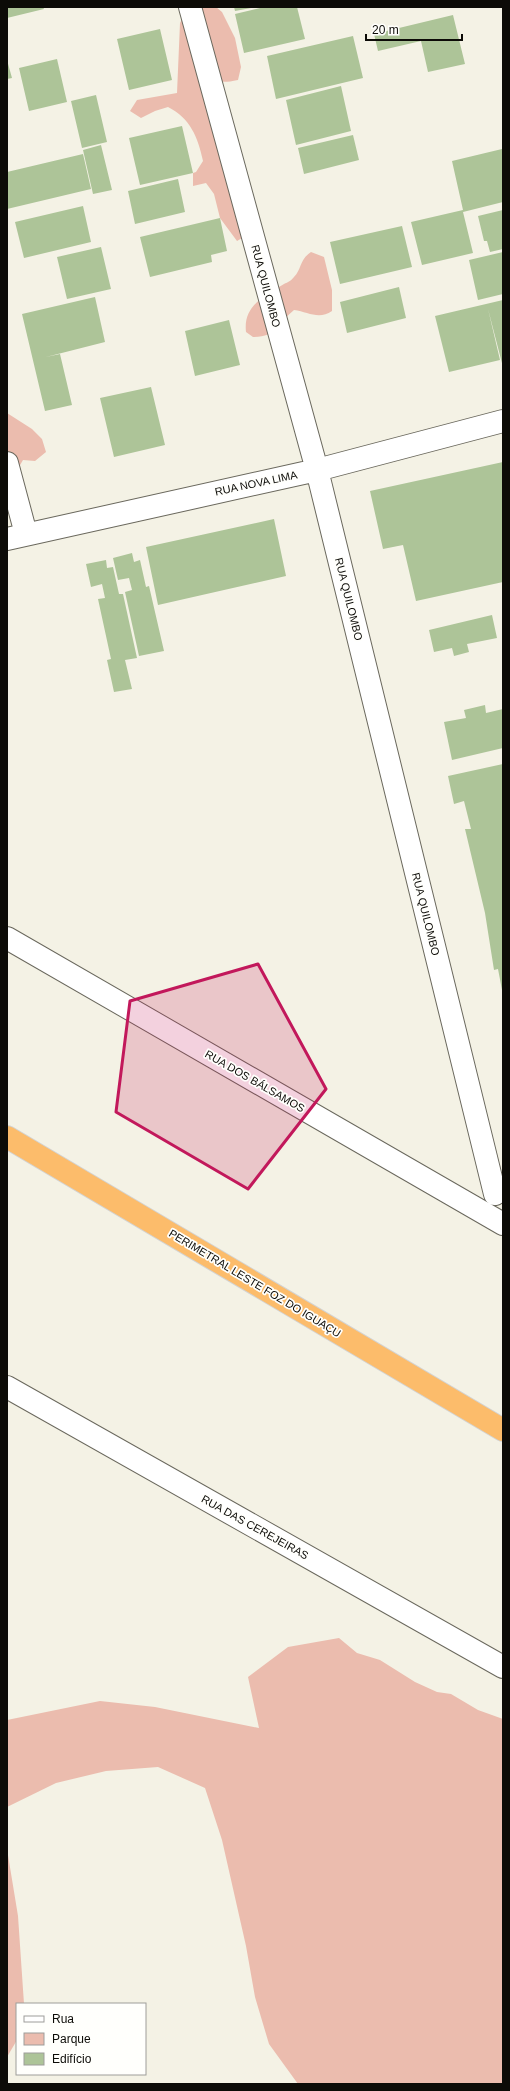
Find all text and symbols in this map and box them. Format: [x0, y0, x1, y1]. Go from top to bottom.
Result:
scale bar [366, 16, 462, 42]
text: 20 m [372, 23, 399, 37]
street label: RUA QUILOMBO [249, 243, 283, 329]
street label: RUA NOVA LIMA [214, 468, 299, 498]
street label: RUA QUILOMBO [333, 556, 365, 642]
street label: RUA QUILOMBO [410, 871, 442, 957]
street label: RUA DOS BÁLSAMOS [203, 1048, 307, 1114]
street label: PERIMETRAL LESTE FOZ DO IGUAÇU [167, 1227, 343, 1339]
street label: RUA DAS CEREJEIRAS [199, 1493, 311, 1561]
legend [16, 2003, 146, 2075]
text: Rua [52, 2012, 74, 2026]
text: Parque [52, 2032, 91, 2046]
text: Edifício [52, 2052, 92, 2066]

